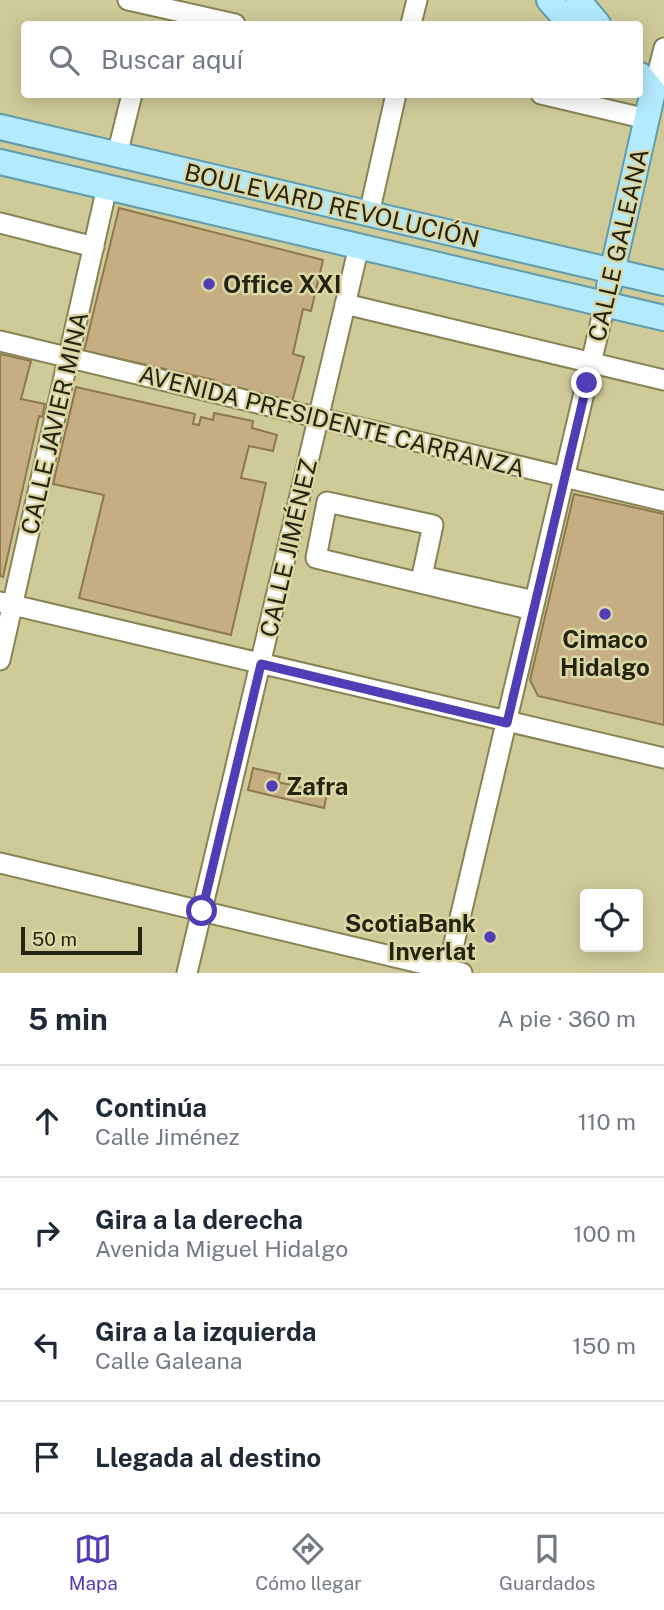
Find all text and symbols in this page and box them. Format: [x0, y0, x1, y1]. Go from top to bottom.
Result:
search box [21, 21, 643, 98]
icon: search [45, 41, 83, 79]
text: Buscar aquí [101, 44, 243, 75]
street label: CALLE GALEANA [582, 146, 654, 344]
street label: BOULEVARD REVOLUCIÓN [182, 157, 482, 253]
place label: Office XXI [223, 270, 341, 298]
marker: Office XXI [201, 276, 217, 292]
street label: CALLE JAVIER MINA [15, 309, 93, 537]
street label: AVENIDA PRESIDENTE CARRANZA [136, 359, 528, 483]
route end [571, 367, 602, 398]
street label: CALLE JIMÉNEZ [254, 456, 322, 640]
marker: Cimaco Hidalgo [597, 606, 613, 622]
place label: Cimaco Hidalgo [560, 625, 650, 681]
place label: Zafra [286, 772, 348, 800]
marker: Zafra [264, 778, 280, 794]
map controls [580, 889, 643, 952]
button: locate [580, 889, 643, 952]
route start [186, 895, 217, 926]
place label: ScotiaBank Inverlat [345, 909, 476, 965]
scale bar [21, 924, 142, 956]
text: 50 m [32, 928, 77, 950]
marker: ScotiaBank Inverlat [482, 929, 498, 945]
text: 5 min [28, 1001, 108, 1037]
text: A pie · 360 m [497, 1005, 636, 1032]
text: Continúa [95, 1092, 207, 1123]
icon: ahead [28, 1102, 66, 1140]
text: 110 m [578, 1108, 636, 1135]
text: Calle Jiménez [95, 1123, 240, 1150]
text: Gira a la derecha [95, 1204, 303, 1235]
icon: right [28, 1214, 66, 1252]
text: 100 m [573, 1220, 636, 1247]
text: Avenida Miguel Hidalgo [95, 1235, 348, 1262]
text: Gira a la izquierda [95, 1316, 317, 1347]
icon: left [28, 1326, 66, 1364]
text: 150 m [572, 1332, 636, 1359]
text: Calle Galeana [95, 1347, 242, 1374]
icon: arrive [28, 1438, 66, 1476]
text: Llegada al destino [95, 1442, 321, 1473]
tab: Mapa [69, 1530, 118, 1594]
tab: Cómo llegar [255, 1530, 362, 1594]
tab: Guardados [499, 1530, 595, 1594]

